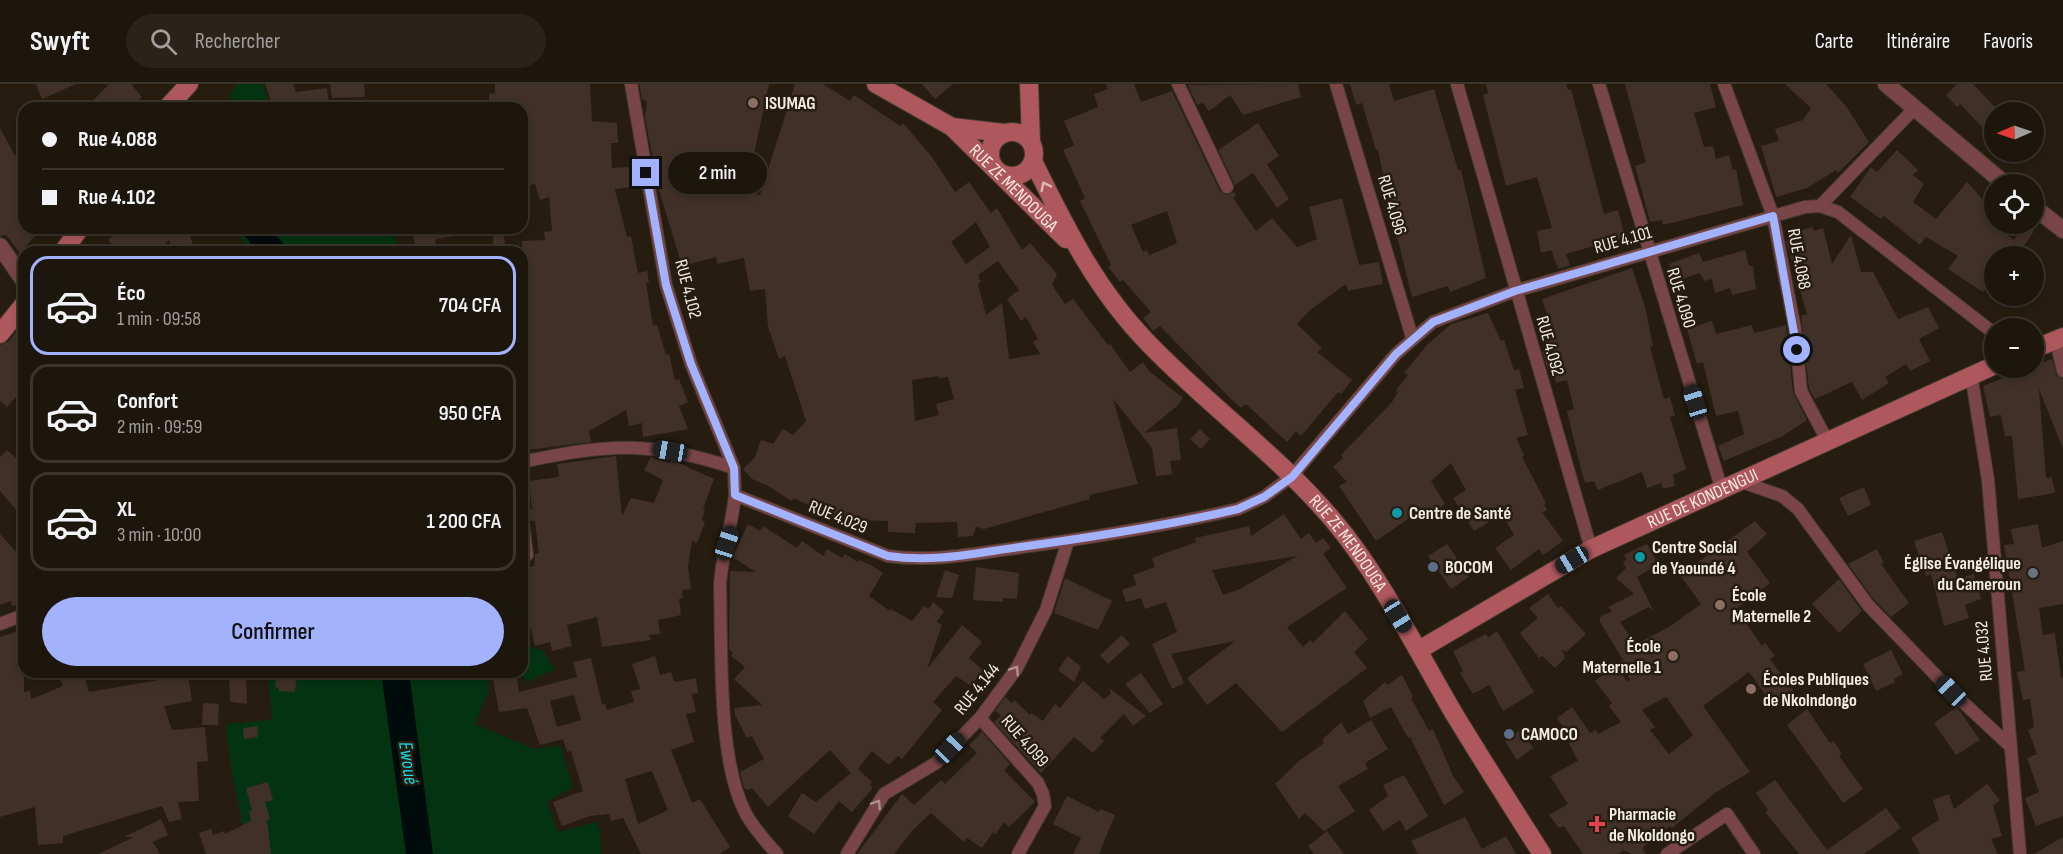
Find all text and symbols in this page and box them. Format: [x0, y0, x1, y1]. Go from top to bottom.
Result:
search box [126, 14, 546, 68]
text: Swyft [30, 25, 90, 58]
icon: search [147, 25, 180, 58]
text: Rechercher [195, 28, 280, 55]
text: Carte [1815, 29, 1854, 54]
text: Itinéraire [1887, 29, 1950, 54]
text: Favoris [1983, 29, 2033, 54]
place label: ISUMAG [765, 93, 816, 114]
marker: ISUMAG [746, 96, 760, 110]
north arrow [1984, 102, 2044, 162]
map controls [1984, 102, 2044, 378]
text: Rue 4.088 [78, 126, 157, 153]
street label: RUE ZE MENDOUGA [965, 140, 1063, 236]
callout: 2 min [667, 152, 766, 194]
route end [632, 159, 659, 186]
text: 2 min [699, 161, 736, 185]
street label: RUE 4.096 [1373, 172, 1411, 238]
button: locate [1984, 174, 2044, 234]
one-way arrow [1041, 181, 1053, 192]
text: Rue 4.102 [78, 184, 155, 211]
street label: RUE 4.101 [1592, 222, 1655, 258]
street label: RUE 4.088 [1783, 227, 1815, 291]
button: + [1984, 246, 2044, 306]
street label: RUE 4.102 [670, 257, 706, 321]
street label: RUE 4.090 [1662, 265, 1700, 331]
icon: car [45, 279, 99, 333]
text: Éco [117, 280, 145, 307]
text: 704 CFA [439, 292, 501, 319]
text: 1 min · 09:58 [117, 307, 201, 331]
street label: RUE 4.092 [1531, 314, 1569, 378]
button: − [1984, 318, 2044, 378]
route start [1783, 336, 1810, 363]
car [1681, 382, 1709, 422]
icon: car [45, 387, 99, 441]
text: Confort [117, 388, 178, 415]
text: 950 CFA [438, 400, 501, 427]
text: 2 min · 09:59 [117, 415, 202, 439]
car [651, 439, 689, 463]
street label: RUE DE KONDENGUI [1644, 464, 1761, 533]
street label: RUE ZE MENDOUGA [1305, 490, 1392, 595]
icon: car [45, 495, 99, 549]
text: XL [117, 496, 136, 523]
street label: RUE 4.029 [806, 496, 870, 538]
place label: Centre de Santé [1409, 503, 1511, 524]
marker: Centre de Santé [1390, 506, 1404, 520]
text: 1 200 CFA [427, 508, 501, 535]
text: 3 min · 10:00 [117, 523, 201, 547]
car [713, 523, 741, 563]
place label: Centre Social de Yaoundé 4 [1652, 537, 1737, 579]
car [1552, 543, 1592, 577]
marker: Centre Social de Yaoundé 4 [1633, 550, 1647, 564]
place label: Église Évangélique du Cameroun [1904, 553, 2021, 595]
place label: BOCOM [1445, 557, 1493, 578]
marker: BOCOM [1426, 560, 1440, 574]
marker: Église Évangélique du Cameroun [2026, 566, 2040, 580]
place label: École Maternelle 2 [1732, 585, 1811, 627]
car [1381, 596, 1415, 636]
button: Confirmer [42, 597, 504, 666]
marker: École Maternelle 2 [1713, 598, 1727, 612]
street label: RUE 4.032 [1971, 620, 1997, 682]
place label: École Maternelle 1 [1583, 636, 1661, 678]
marker: École Maternelle 1 [1666, 649, 1680, 663]
street label: RUE 4.144 [950, 659, 1004, 719]
one-way arrow [1008, 666, 1019, 677]
place label: Écoles Publiques de Nkolndongo [1763, 669, 1869, 711]
car [1932, 672, 1970, 710]
marker: Écoles Publiques de Nkolndongo [1744, 682, 1758, 696]
street label: RUE 4.099 [997, 711, 1053, 771]
place label: CAMOCO [1521, 724, 1578, 745]
marker: CAMOCO [1502, 727, 1516, 741]
car [931, 729, 969, 767]
water label: Ewoué [393, 740, 423, 786]
one-way arrow [870, 800, 881, 811]
place label: Pharmacie de Nkoldongo [1609, 804, 1695, 846]
marker: Pharmacie de Nkoldongo [1590, 817, 1604, 831]

